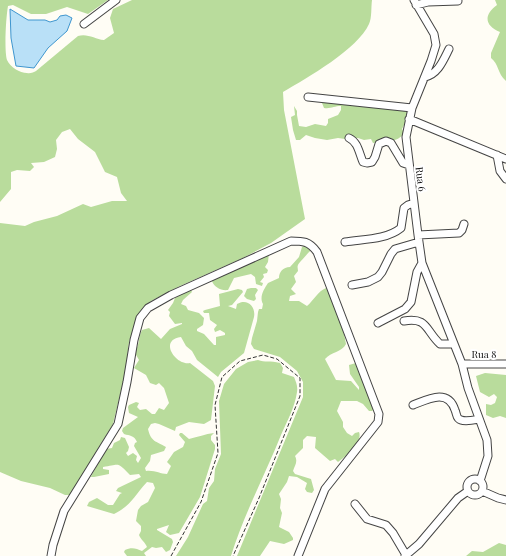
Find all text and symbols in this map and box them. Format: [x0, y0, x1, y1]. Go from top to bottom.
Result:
street label: Rua 6 [413, 166, 429, 192]
street label: Rua 8 [472, 347, 496, 361]

